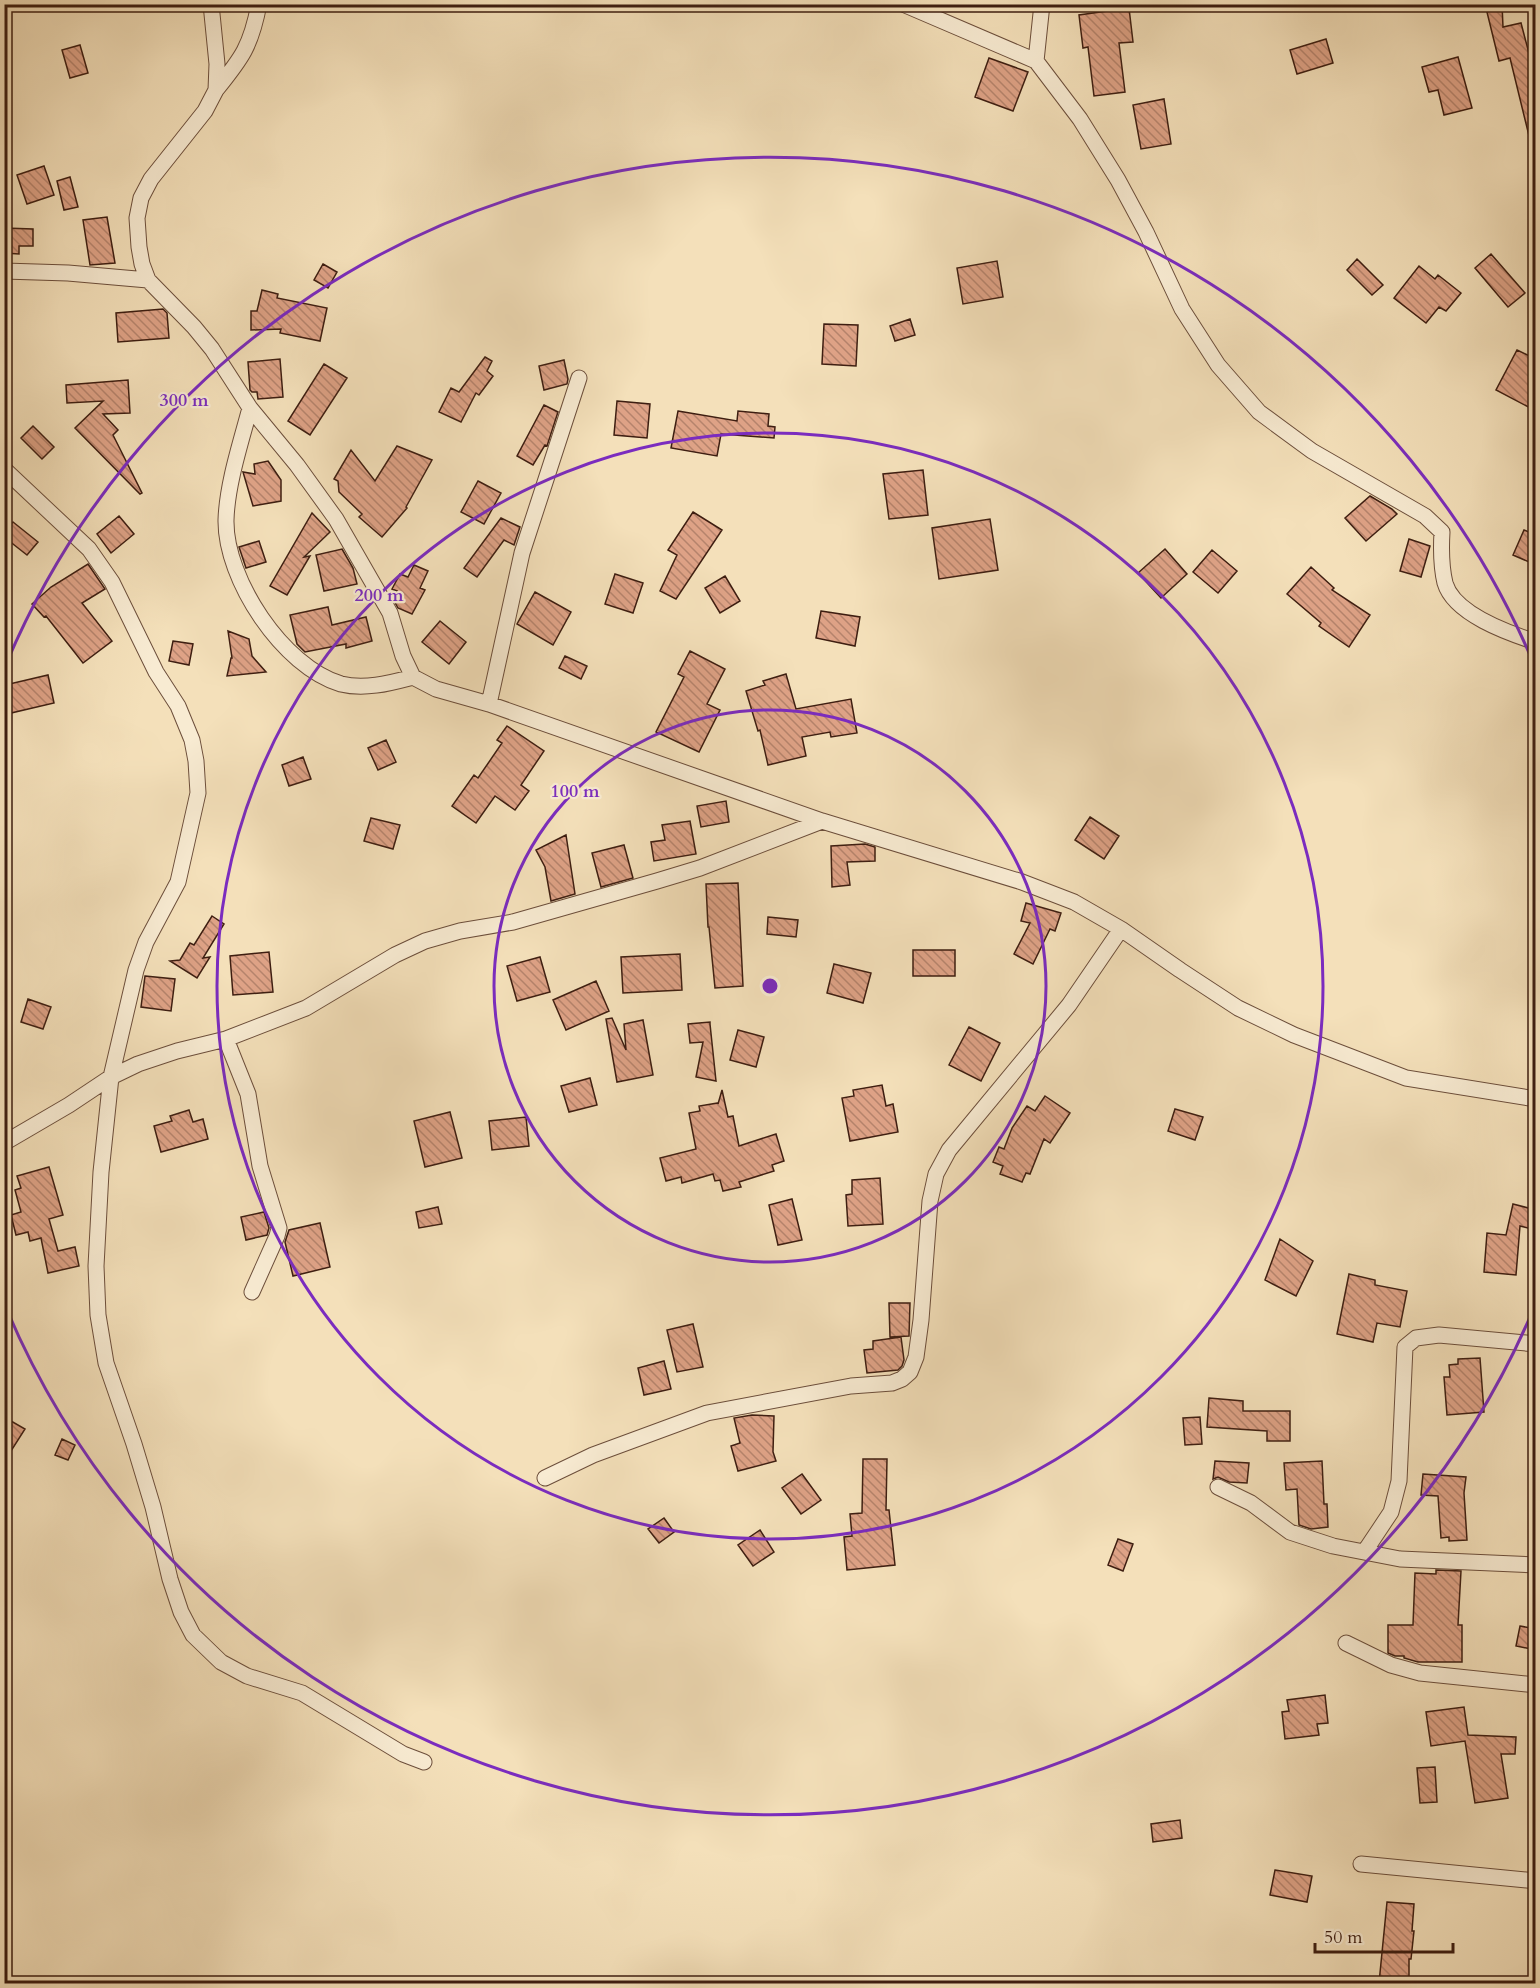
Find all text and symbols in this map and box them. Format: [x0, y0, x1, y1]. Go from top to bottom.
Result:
text: 300 m [159, 388, 209, 413]
text: 200 m [354, 583, 404, 608]
text: 100 m [550, 779, 600, 804]
centre of rings [760, 976, 780, 996]
scale bar [1315, 1916, 1453, 1954]
text: 50 m [1324, 1925, 1363, 1950]

